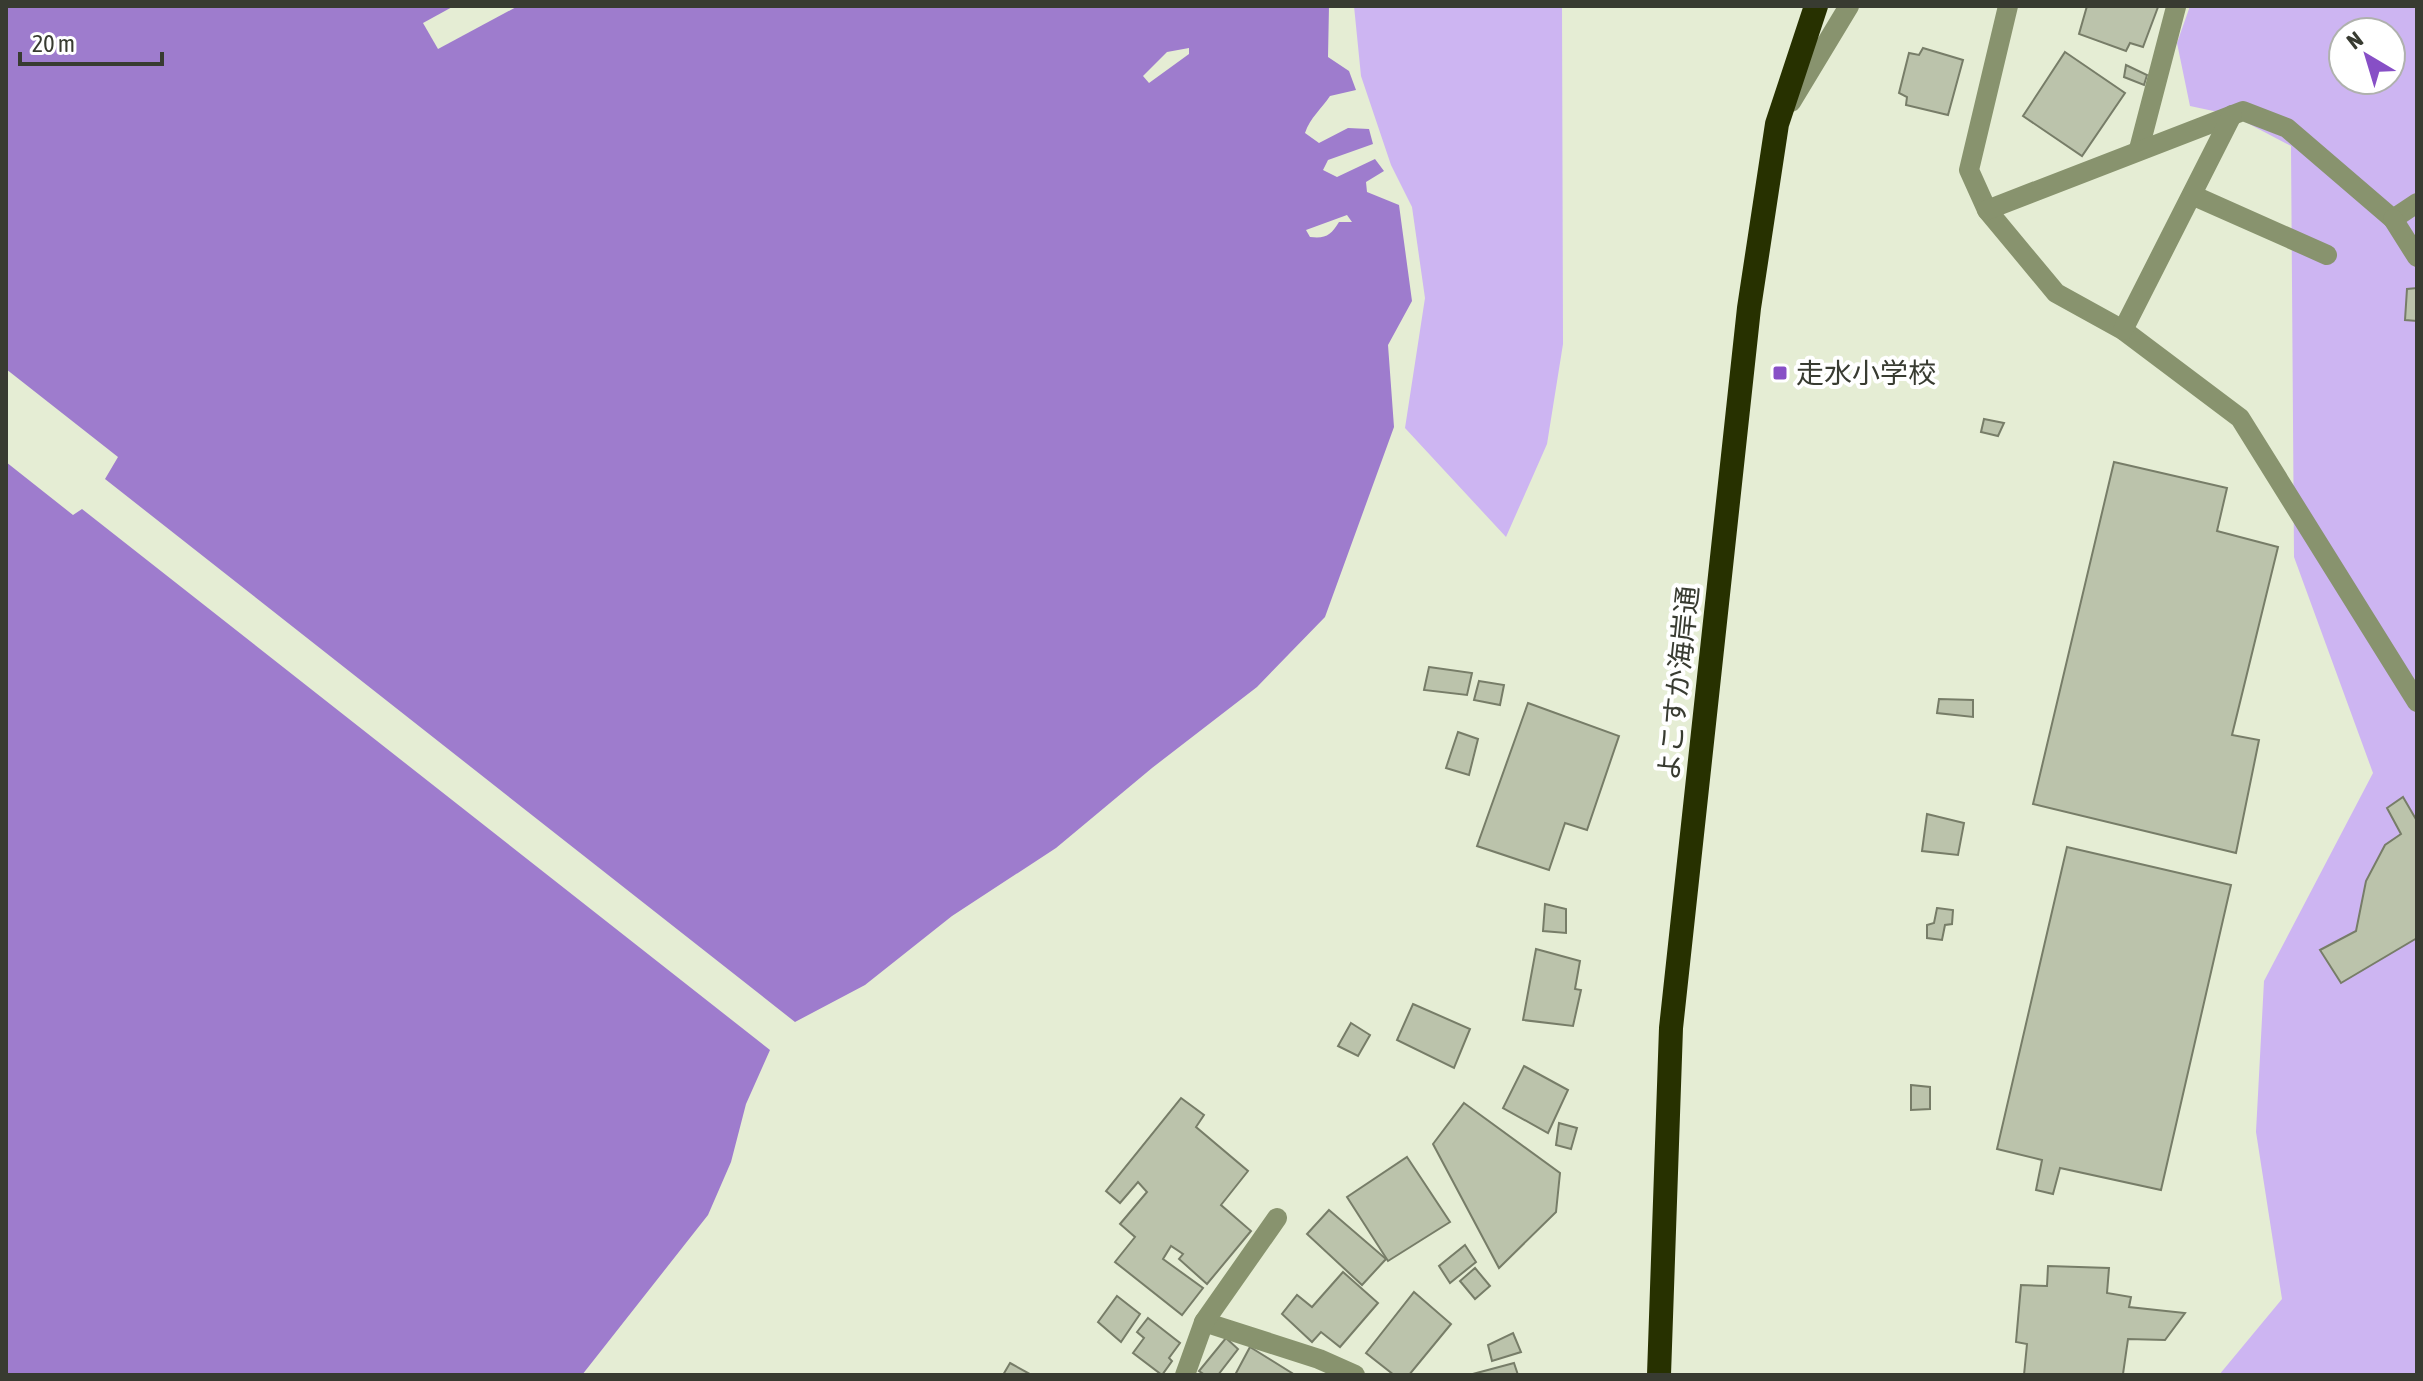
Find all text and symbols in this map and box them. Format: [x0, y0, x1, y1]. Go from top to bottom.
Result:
scale bar [20, 16, 162, 66]
north arrow [2327, 16, 2407, 96]
text: N [2342, 26, 2368, 54]
text: 20 m [32, 30, 75, 57]
place label: 走水小学校 [1796, 357, 1936, 389]
marker: 走水小学校 [1771, 364, 1789, 382]
street label: よこすか海岸通 [1652, 584, 1704, 782]

